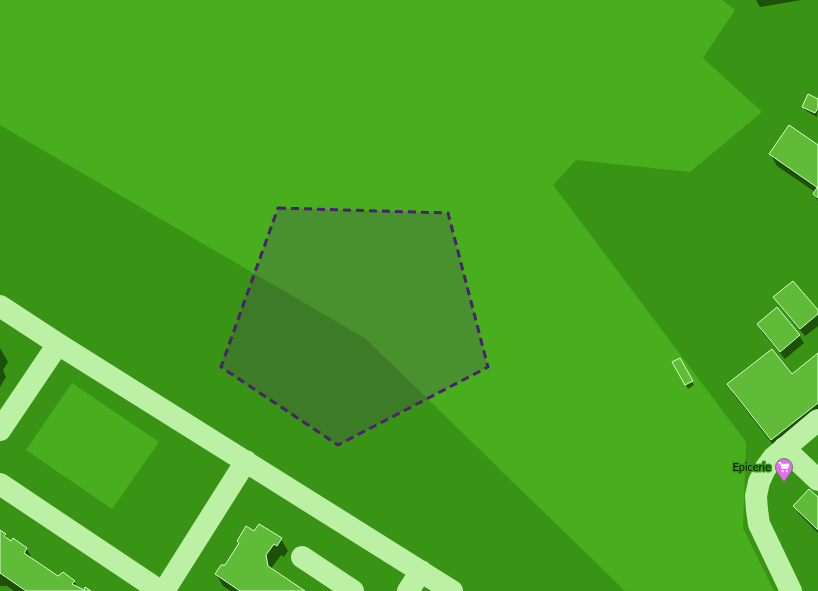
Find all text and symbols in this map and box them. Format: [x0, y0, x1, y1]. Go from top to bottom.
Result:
supermarket icon: Epicerie [774, 457, 794, 482]
place label: Epicerie [733, 460, 771, 473]

